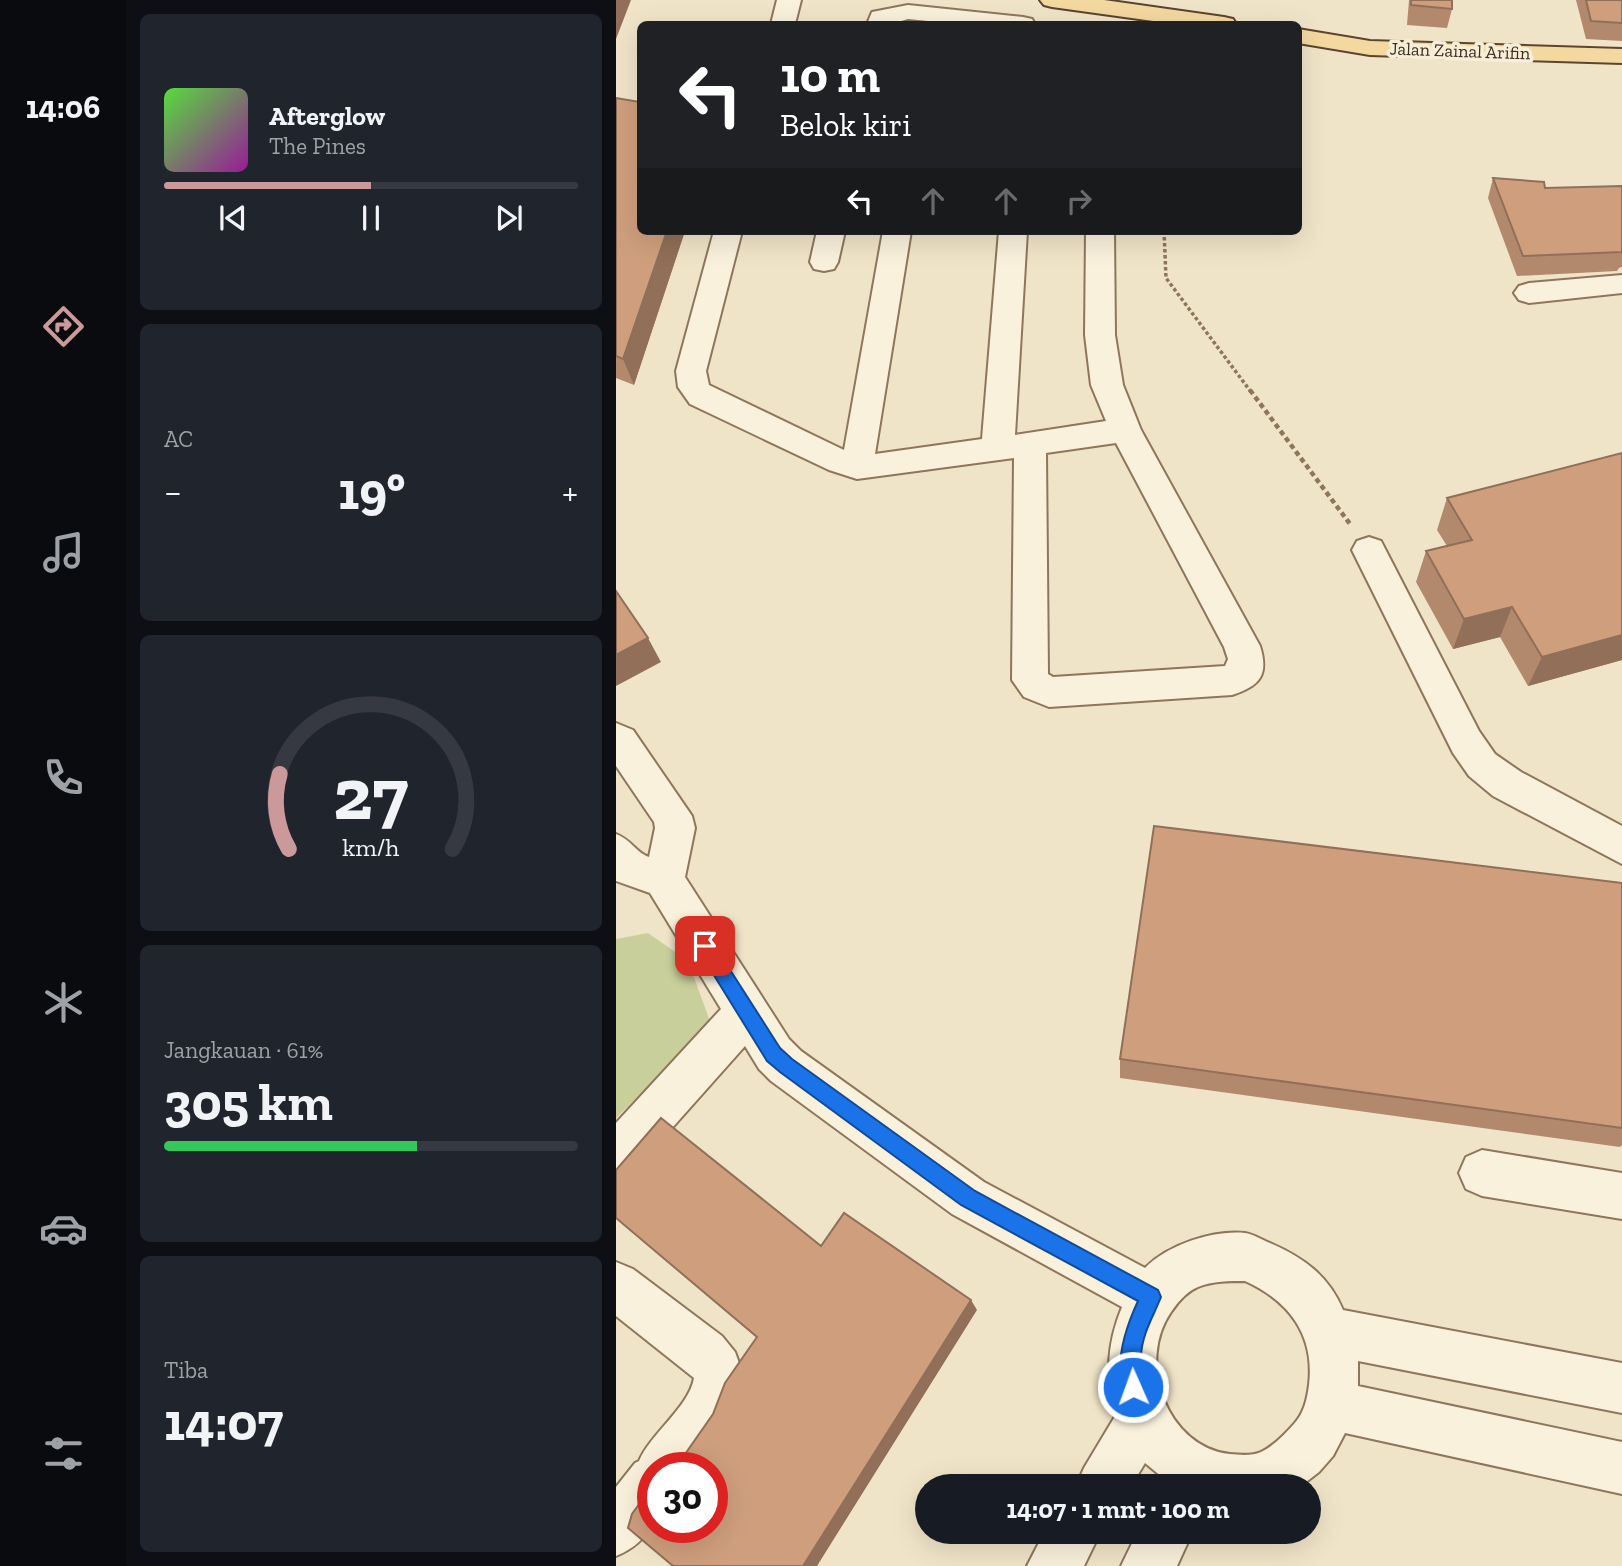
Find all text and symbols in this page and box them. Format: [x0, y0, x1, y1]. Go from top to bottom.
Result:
street label: Jalan Zainal Arifin [1389, 38, 1531, 64]
text: 10 m [780, 46, 880, 105]
icon: left [665, 49, 756, 140]
text: 14:06 [26, 88, 100, 126]
text: Afterglow [269, 100, 385, 132]
text: Belok kiri [780, 106, 911, 144]
text: The Pines [269, 132, 366, 160]
icon: left [841, 182, 879, 220]
icon: ahead [914, 182, 952, 220]
icon: ahead [987, 182, 1025, 220]
icon: right [1060, 182, 1098, 220]
icon: previous [214, 199, 252, 237]
icon: pause [352, 199, 390, 237]
icon: next [490, 199, 528, 237]
icon: directions [39, 302, 88, 351]
text: AC [164, 425, 193, 453]
text: 19° [338, 460, 405, 522]
text: − [164, 469, 182, 515]
text: + [562, 469, 578, 515]
icon: music [39, 528, 88, 577]
text: 27 [333, 750, 409, 838]
icon: phone [39, 753, 88, 802]
text: km/h [342, 832, 400, 862]
pin [675, 916, 735, 976]
icon: arrive [686, 927, 724, 965]
icon: climate [39, 978, 88, 1027]
text: Jangkauan · 61% [164, 1036, 323, 1064]
text: 305 km [164, 1071, 333, 1133]
icon: car [39, 1204, 88, 1253]
position arrow [1096, 1350, 1170, 1424]
text: Tiba [164, 1356, 208, 1384]
text: 14:07 [164, 1391, 283, 1453]
icon: filters [39, 1429, 88, 1478]
speed limit sign: 30 [637, 1452, 728, 1543]
text: 14:07 · 1 mnt · 100 m [1006, 1493, 1230, 1525]

